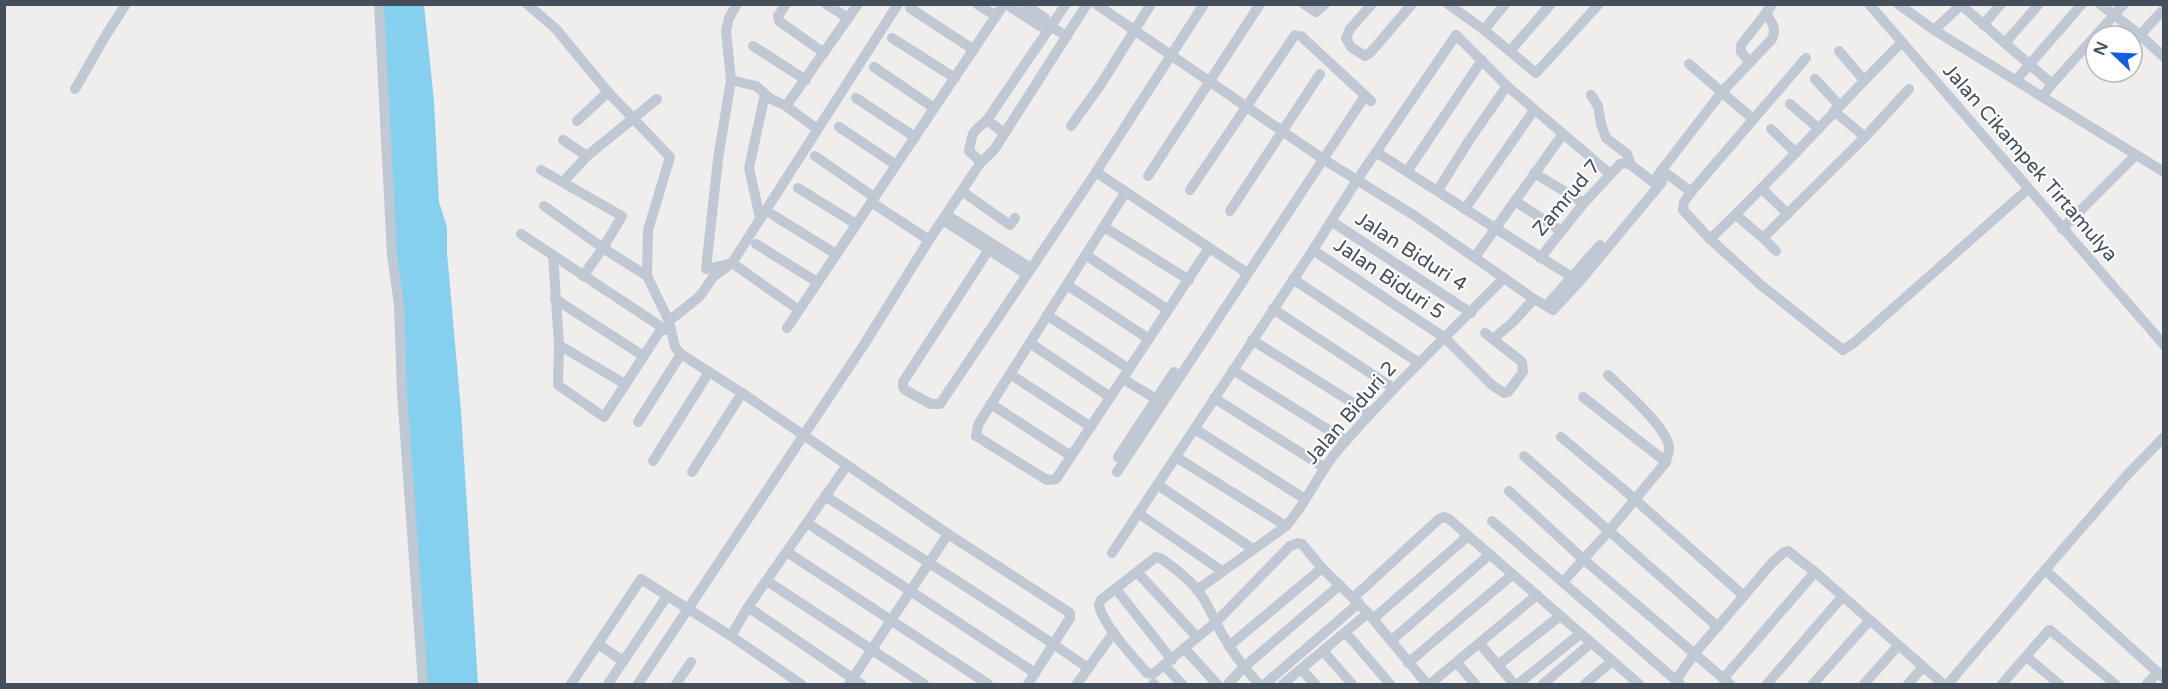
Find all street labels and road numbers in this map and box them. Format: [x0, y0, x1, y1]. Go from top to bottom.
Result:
street label: Jalan Cikampek Tirtamulya [1938, 59, 2122, 267]
street label: Zamrud 7 [1528, 155, 1606, 241]
street label: Jalan Biduri 4 [1351, 207, 1471, 297]
street label: Jalan Biduri 5 [1329, 233, 1449, 325]
street label: Jalan Biduri 2 [1300, 357, 1402, 469]

